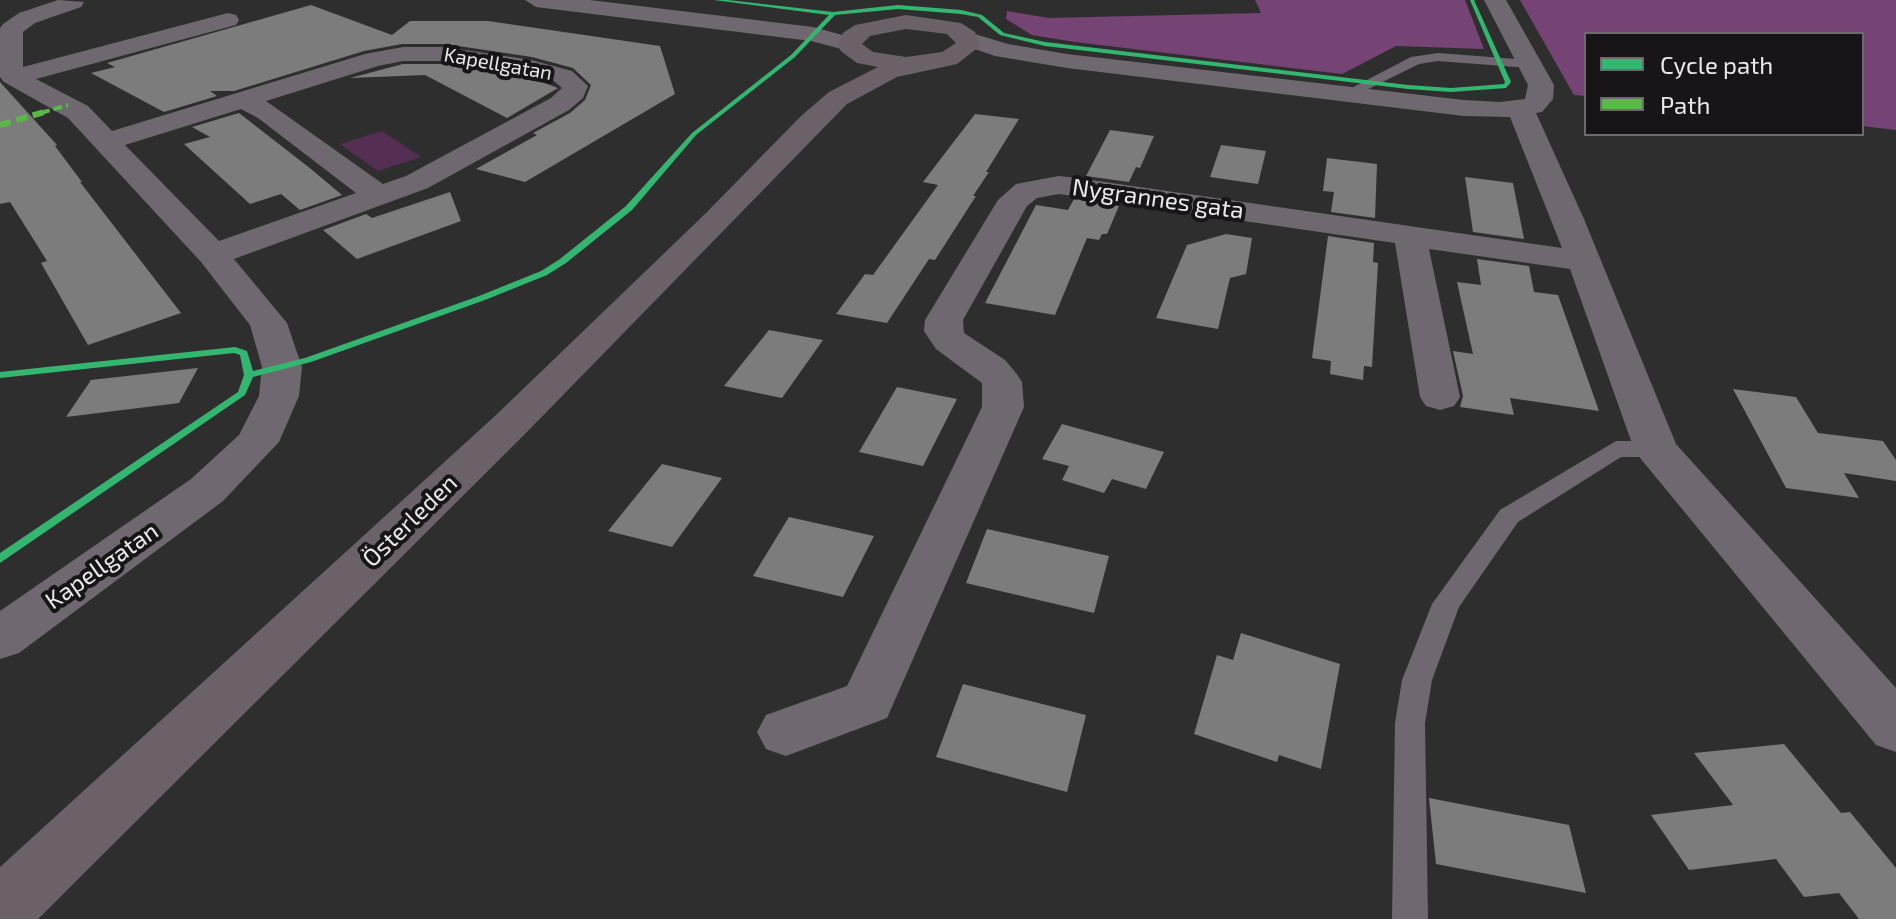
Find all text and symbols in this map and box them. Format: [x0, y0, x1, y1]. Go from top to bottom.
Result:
legend [1584, 32, 1864, 136]
street label: Kapellgatan [442, 43, 554, 85]
text: Cycle path [1660, 50, 1773, 79]
text: Path [1660, 90, 1710, 119]
street label: Nygrannes gata [1070, 173, 1246, 225]
street label: Österleden [357, 469, 463, 573]
street label: Kapellgatan [40, 517, 164, 615]

